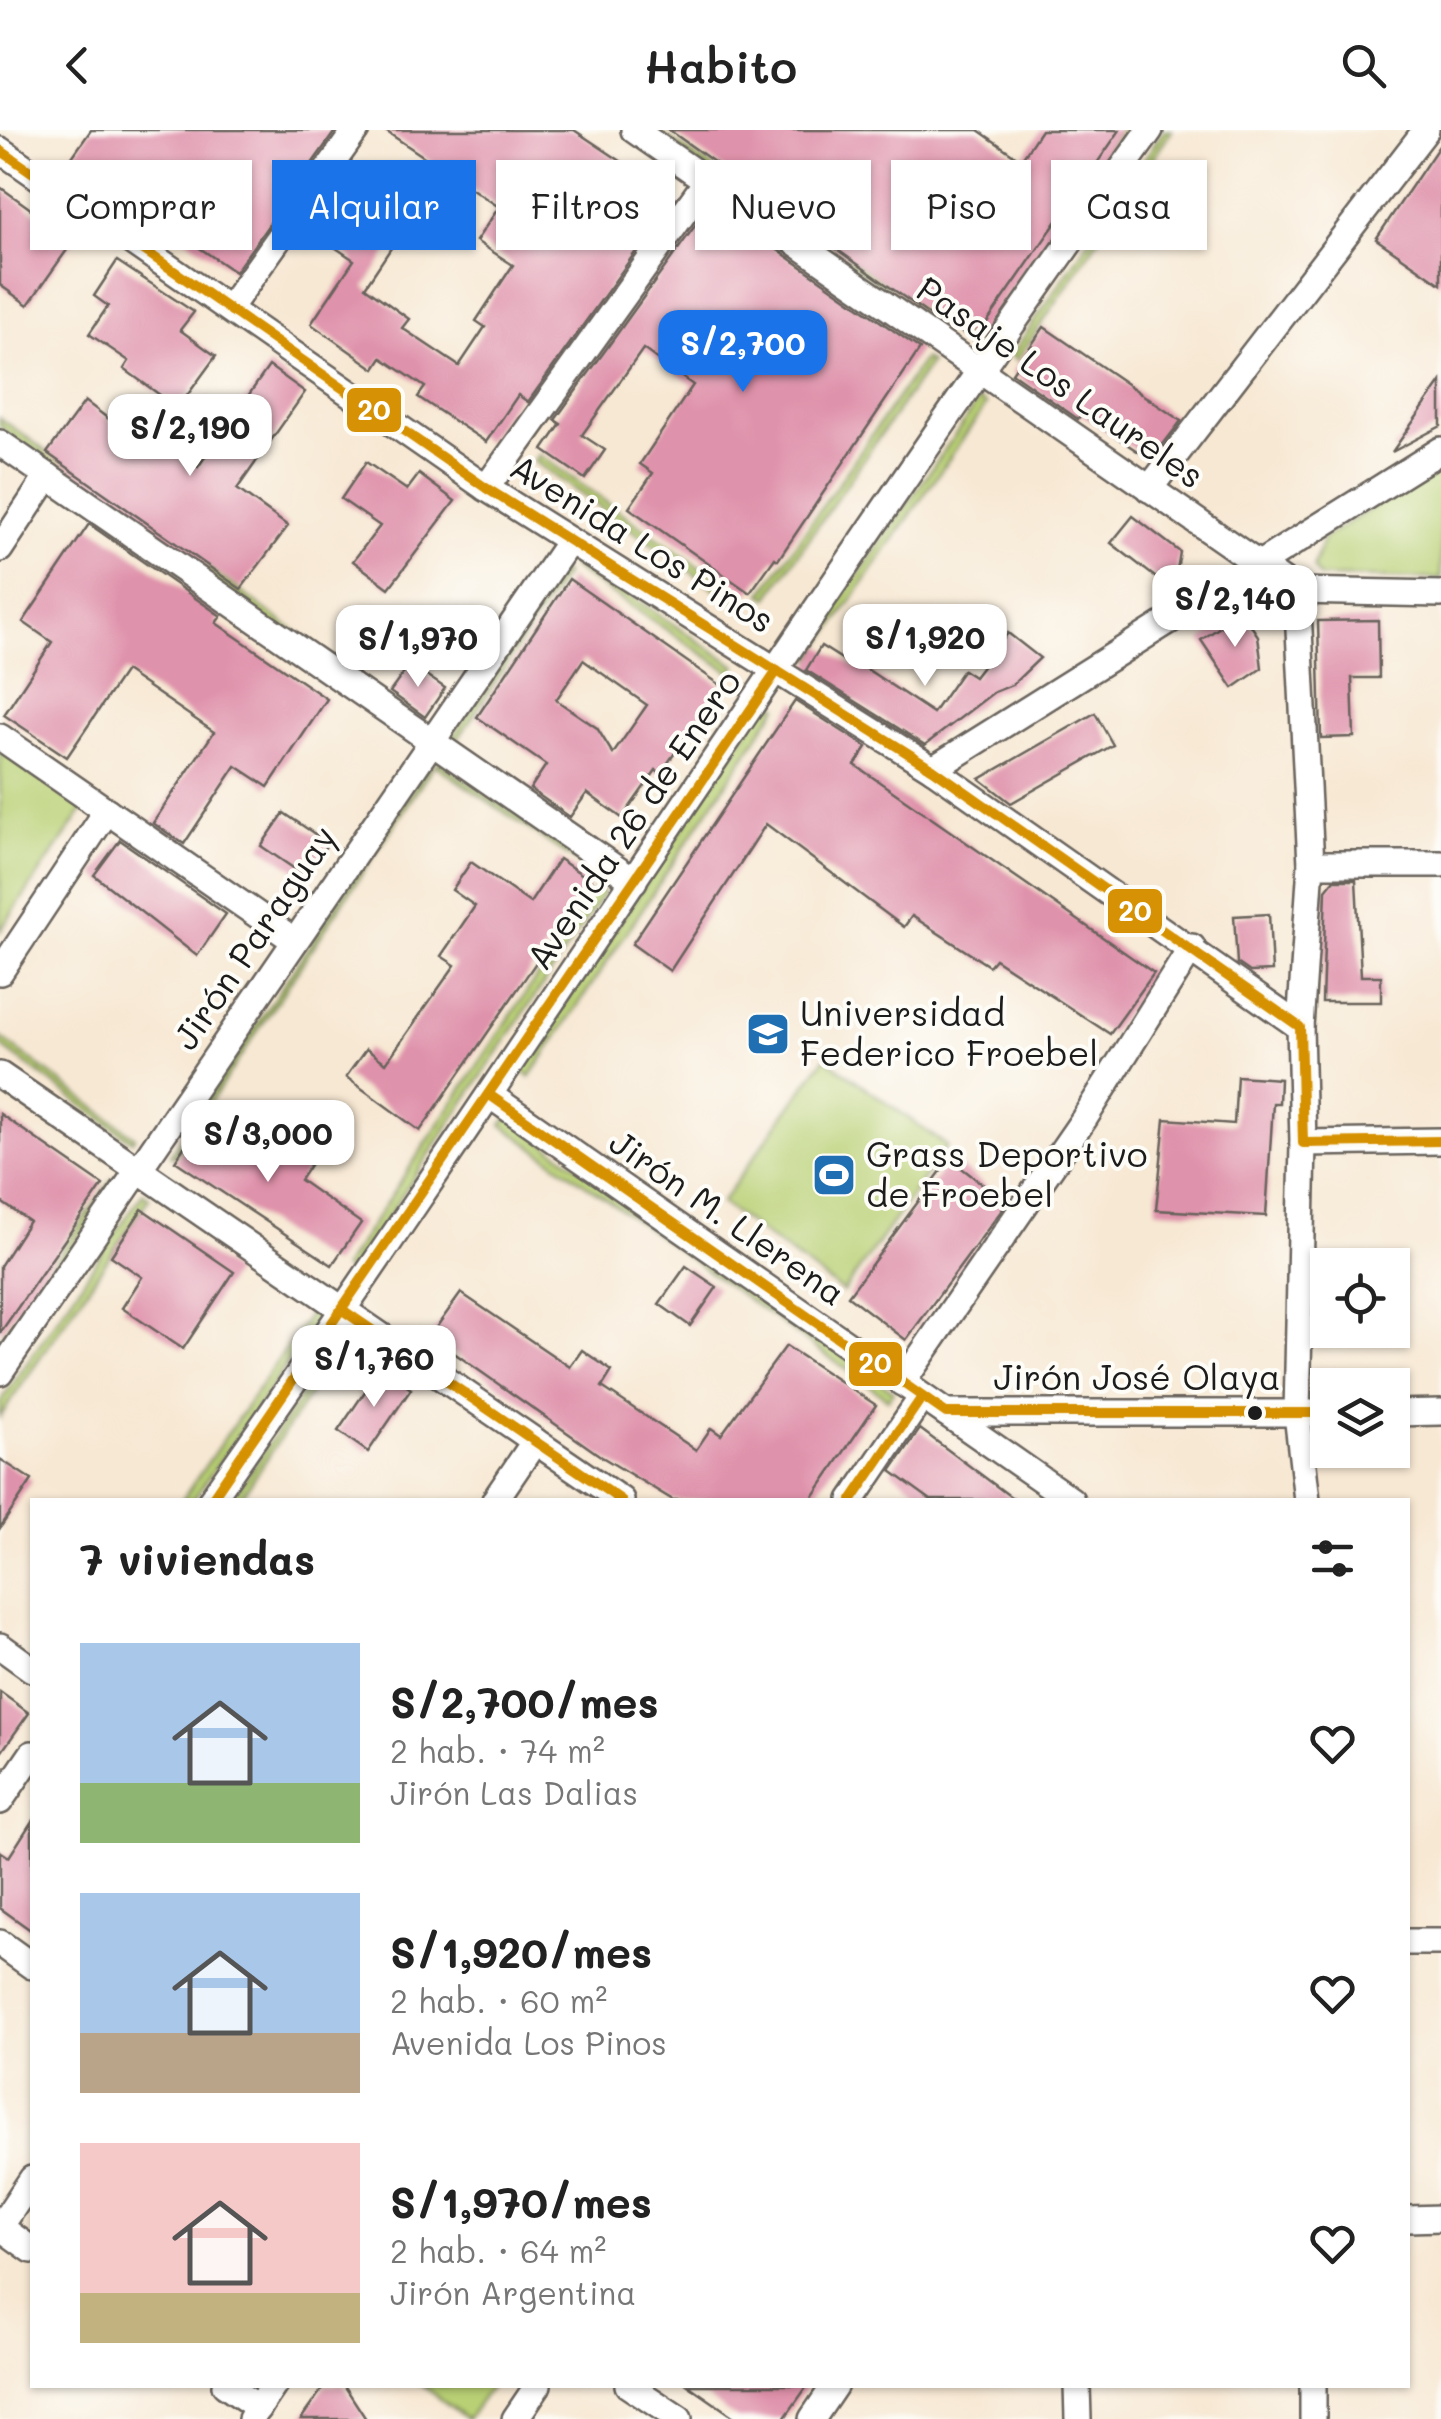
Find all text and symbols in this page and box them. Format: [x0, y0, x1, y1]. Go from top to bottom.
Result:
text: Habito [644, 36, 797, 94]
icon: back [50, 38, 105, 93]
icon: search [1336, 38, 1391, 93]
chip: Comprar [30, 160, 252, 250]
chip: Alquilar [272, 160, 476, 250]
chip: Filtros [496, 160, 675, 250]
chip: Nuevo [695, 160, 871, 250]
chip: Piso [891, 160, 1031, 250]
chip: Casa [1051, 160, 1207, 250]
street label: Pasaje Los Laureles [909, 265, 1214, 498]
pin: S/2,700 [651, 310, 835, 395]
text: S/2,700 [680, 321, 806, 363]
line badge: 20 [345, 386, 403, 434]
text: 20 [357, 391, 391, 427]
pin: S/2,190 [98, 394, 282, 479]
text: S/2,190 [130, 405, 250, 447]
street label: Avenida Los Pinos [502, 443, 784, 642]
pin: S/2,140 [1143, 565, 1327, 650]
text: S/2,140 [1174, 576, 1296, 618]
pin: S/1,920 [833, 604, 1017, 689]
pin: S/1,970 [326, 605, 510, 690]
text: S/1,920 [865, 615, 985, 657]
text: S/1,970 [358, 616, 478, 658]
street label: Avenida 26 de Enero [515, 660, 750, 978]
street label: Jirón Paraguay [161, 816, 345, 1058]
line badge: 20 [1106, 887, 1164, 935]
text: 20 [1118, 892, 1152, 928]
place label: Universidad Federico Froebel [800, 989, 1098, 1075]
school or university icon: Universidad Federico Froebel [745, 1011, 791, 1057]
pin: S/3,000 [176, 1100, 360, 1185]
text: S/3,000 [203, 1111, 333, 1153]
street label: Jirón M. Llerena [601, 1118, 855, 1315]
place label: Grass Deportivo de Froebel [866, 1130, 1148, 1216]
sports icon: Grass Deportivo de Froebel [811, 1152, 857, 1198]
map controls [1310, 1248, 1410, 1468]
button: locate [1310, 1248, 1410, 1348]
pin: S/1,760 [282, 1325, 466, 1410]
text: S/1,760 [314, 1336, 434, 1378]
line badge: 20 [847, 1340, 904, 1388]
text: 20 [858, 1344, 892, 1380]
street label: Jirón José Olaya [993, 1353, 1281, 1399]
button: layers [1310, 1368, 1410, 1468]
unlabelled marker [1245, 1403, 1265, 1423]
text: 7 viviendas [80, 1531, 315, 1586]
icon: filters [1305, 1531, 1360, 1586]
text: S/2,700/mes [390, 1674, 659, 1729]
icon: home [160, 1683, 280, 1803]
icon: heart [1305, 1716, 1360, 1771]
text: 2 hab. · 74 m² [390, 1729, 605, 1771]
text: Jirón Las Dalias [390, 1771, 638, 1813]
text: S/1,920/mes [390, 1924, 652, 1979]
icon: home [160, 1933, 280, 2053]
icon: heart [1305, 1966, 1360, 2021]
text: 2 hab. · 60 m² [390, 1979, 607, 2021]
text: Avenida Los Pinos [390, 2021, 667, 2063]
text: S/1,970/mes [390, 2174, 652, 2229]
icon: home [160, 2183, 280, 2303]
icon: heart [1305, 2216, 1360, 2271]
text: 2 hab. · 64 m² [390, 2229, 606, 2271]
text: Jirón Argentina [390, 2271, 636, 2313]

